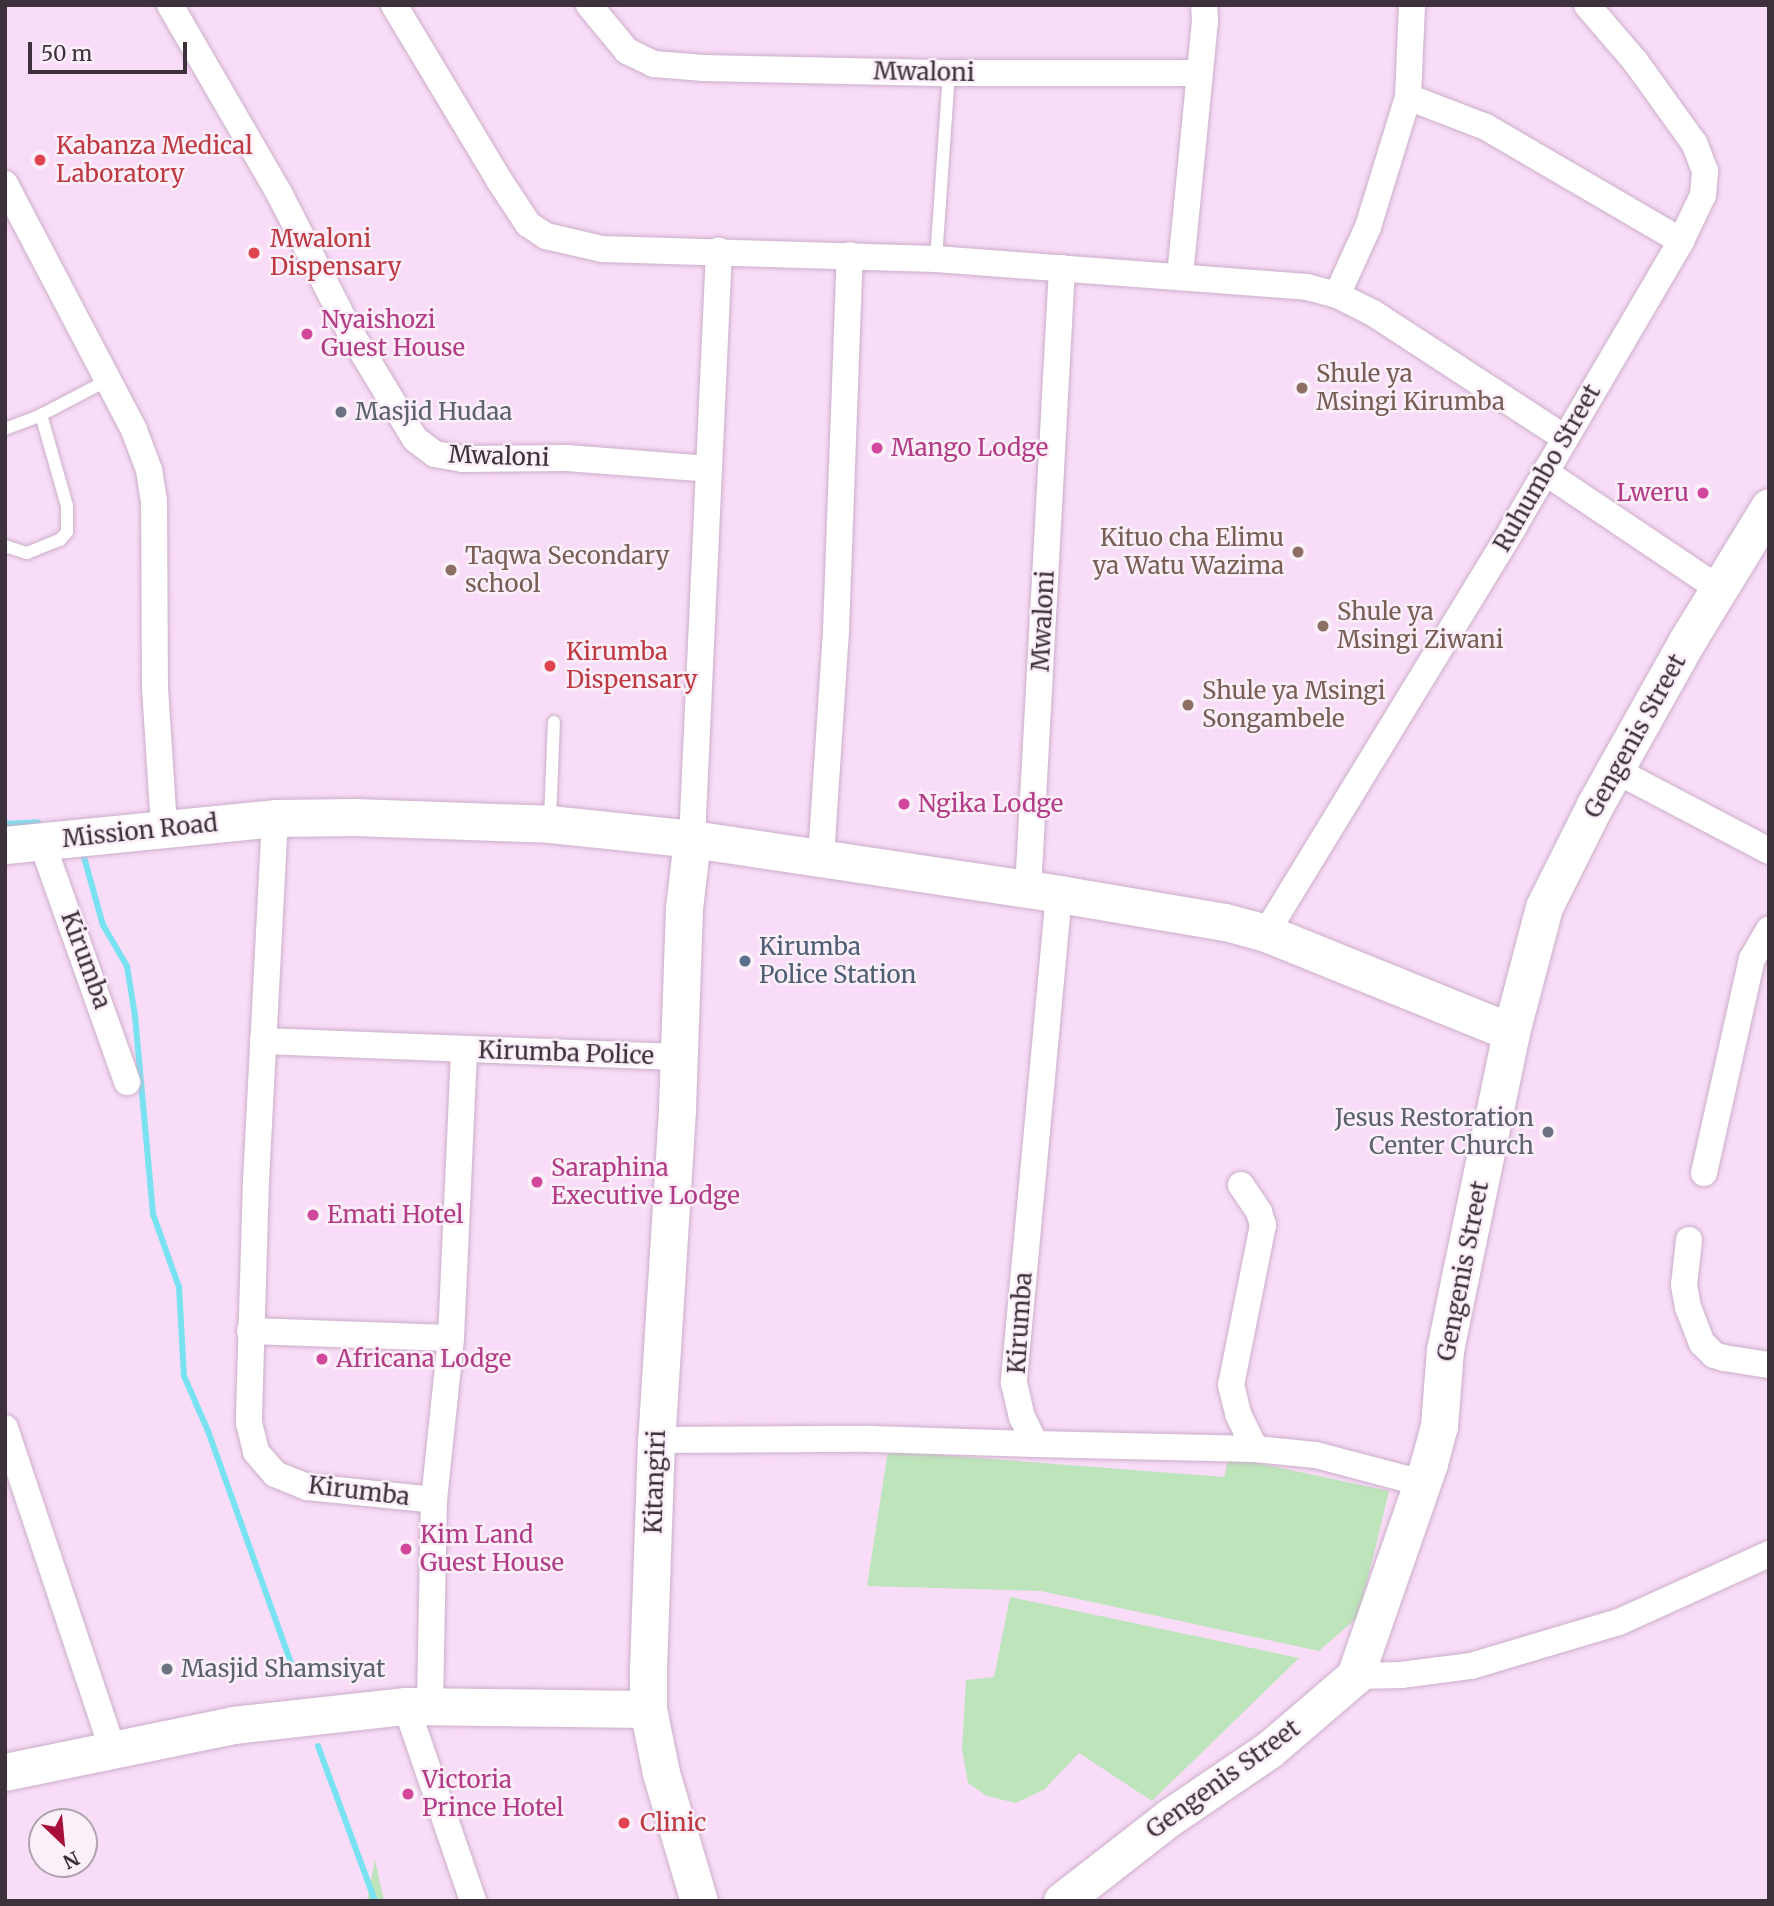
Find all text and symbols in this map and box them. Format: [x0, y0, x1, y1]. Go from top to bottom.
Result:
scale bar [32, 28, 191, 72]
text: 50 m [41, 40, 92, 67]
street label: Mwaloni [873, 57, 975, 87]
place label: Kabanza Medical Laboratory [56, 132, 253, 188]
marker: Kabanza Medical Laboratory [30, 150, 50, 170]
place label: Mwaloni Dispensary [270, 225, 401, 281]
marker: Mwaloni Dispensary [244, 243, 264, 263]
place label: Nyaishozi Guest House [321, 306, 465, 362]
marker: Nyaishozi Guest House [299, 326, 315, 342]
place label: Shule ya Msingi Kirumba [1316, 360, 1505, 416]
street label: Ruhumbo Street [1487, 379, 1607, 557]
marker: Shule ya Msingi Kirumba [1294, 380, 1310, 396]
place label: Masjid Hudaa [355, 398, 512, 426]
marker: Masjid Hudaa [333, 404, 349, 420]
place label: Mango Lodge [891, 434, 1048, 462]
street label: Mwaloni [448, 440, 550, 472]
marker: Mango Lodge [869, 440, 885, 456]
place label: Lweru [1616, 479, 1689, 507]
marker: Lweru [1695, 485, 1711, 501]
place label: Kituo cha Elimu ya Watu Wazima [1092, 524, 1284, 580]
place label: Taqwa Secondary school [465, 542, 669, 598]
marker: Kituo cha Elimu ya Watu Wazima [1290, 544, 1306, 560]
marker: Taqwa Secondary school [443, 562, 459, 578]
street label: Mwaloni [1026, 570, 1060, 672]
place label: Shule ya Msingi Ziwani [1337, 598, 1503, 654]
marker: Shule ya Msingi Ziwani [1315, 618, 1331, 634]
place label: Kirumba Dispensary [566, 638, 697, 694]
street label: Gengenis Street [1578, 649, 1692, 823]
marker: Kirumba Dispensary [540, 656, 560, 676]
place label: Shule ya Msingi Songambele [1202, 677, 1386, 733]
marker: Shule ya Msingi Songambele [1180, 697, 1196, 713]
place label: Ngika Lodge [918, 790, 1063, 818]
marker: Ngika Lodge [896, 796, 912, 812]
street label: Mission Road [61, 809, 219, 853]
street label: Kirumba [55, 907, 117, 1013]
place label: Kirumba Police Station [759, 933, 916, 989]
marker: Kirumba Police Station [737, 953, 753, 969]
street label: Kirumba Police [478, 1036, 654, 1070]
place label: Jesus Restoration Center Church [1335, 1104, 1534, 1160]
marker: Jesus Restoration Center Church [1540, 1124, 1556, 1140]
place label: Saraphina Executive Lodge [551, 1154, 740, 1210]
marker: Saraphina Executive Lodge [529, 1174, 545, 1190]
street label: Gengenis Street [1431, 1179, 1495, 1363]
place label: Emati Hotel [327, 1201, 463, 1229]
marker: Emati Hotel [305, 1207, 321, 1223]
street label: Kirumba [1002, 1271, 1038, 1375]
place label: Africana Lodge [336, 1345, 511, 1373]
marker: Africana Lodge [314, 1351, 330, 1367]
street label: Kitangiri [639, 1430, 671, 1534]
street label: Kirumba [307, 1470, 411, 1512]
place label: Kim Land Guest House [420, 1521, 564, 1577]
marker: Kim Land Guest House [398, 1541, 414, 1557]
place label: Masjid Shamsiyat [181, 1655, 385, 1683]
marker: Masjid Shamsiyat [159, 1661, 175, 1677]
street label: Gengenis Street [1141, 1714, 1305, 1844]
place label: Victoria Prince Hotel [422, 1766, 564, 1822]
marker: Victoria Prince Hotel [400, 1786, 416, 1802]
north arrow [28, 1808, 98, 1878]
place label: Clinic [640, 1809, 706, 1837]
marker: Clinic [614, 1813, 634, 1833]
text: N [59, 1846, 83, 1874]

